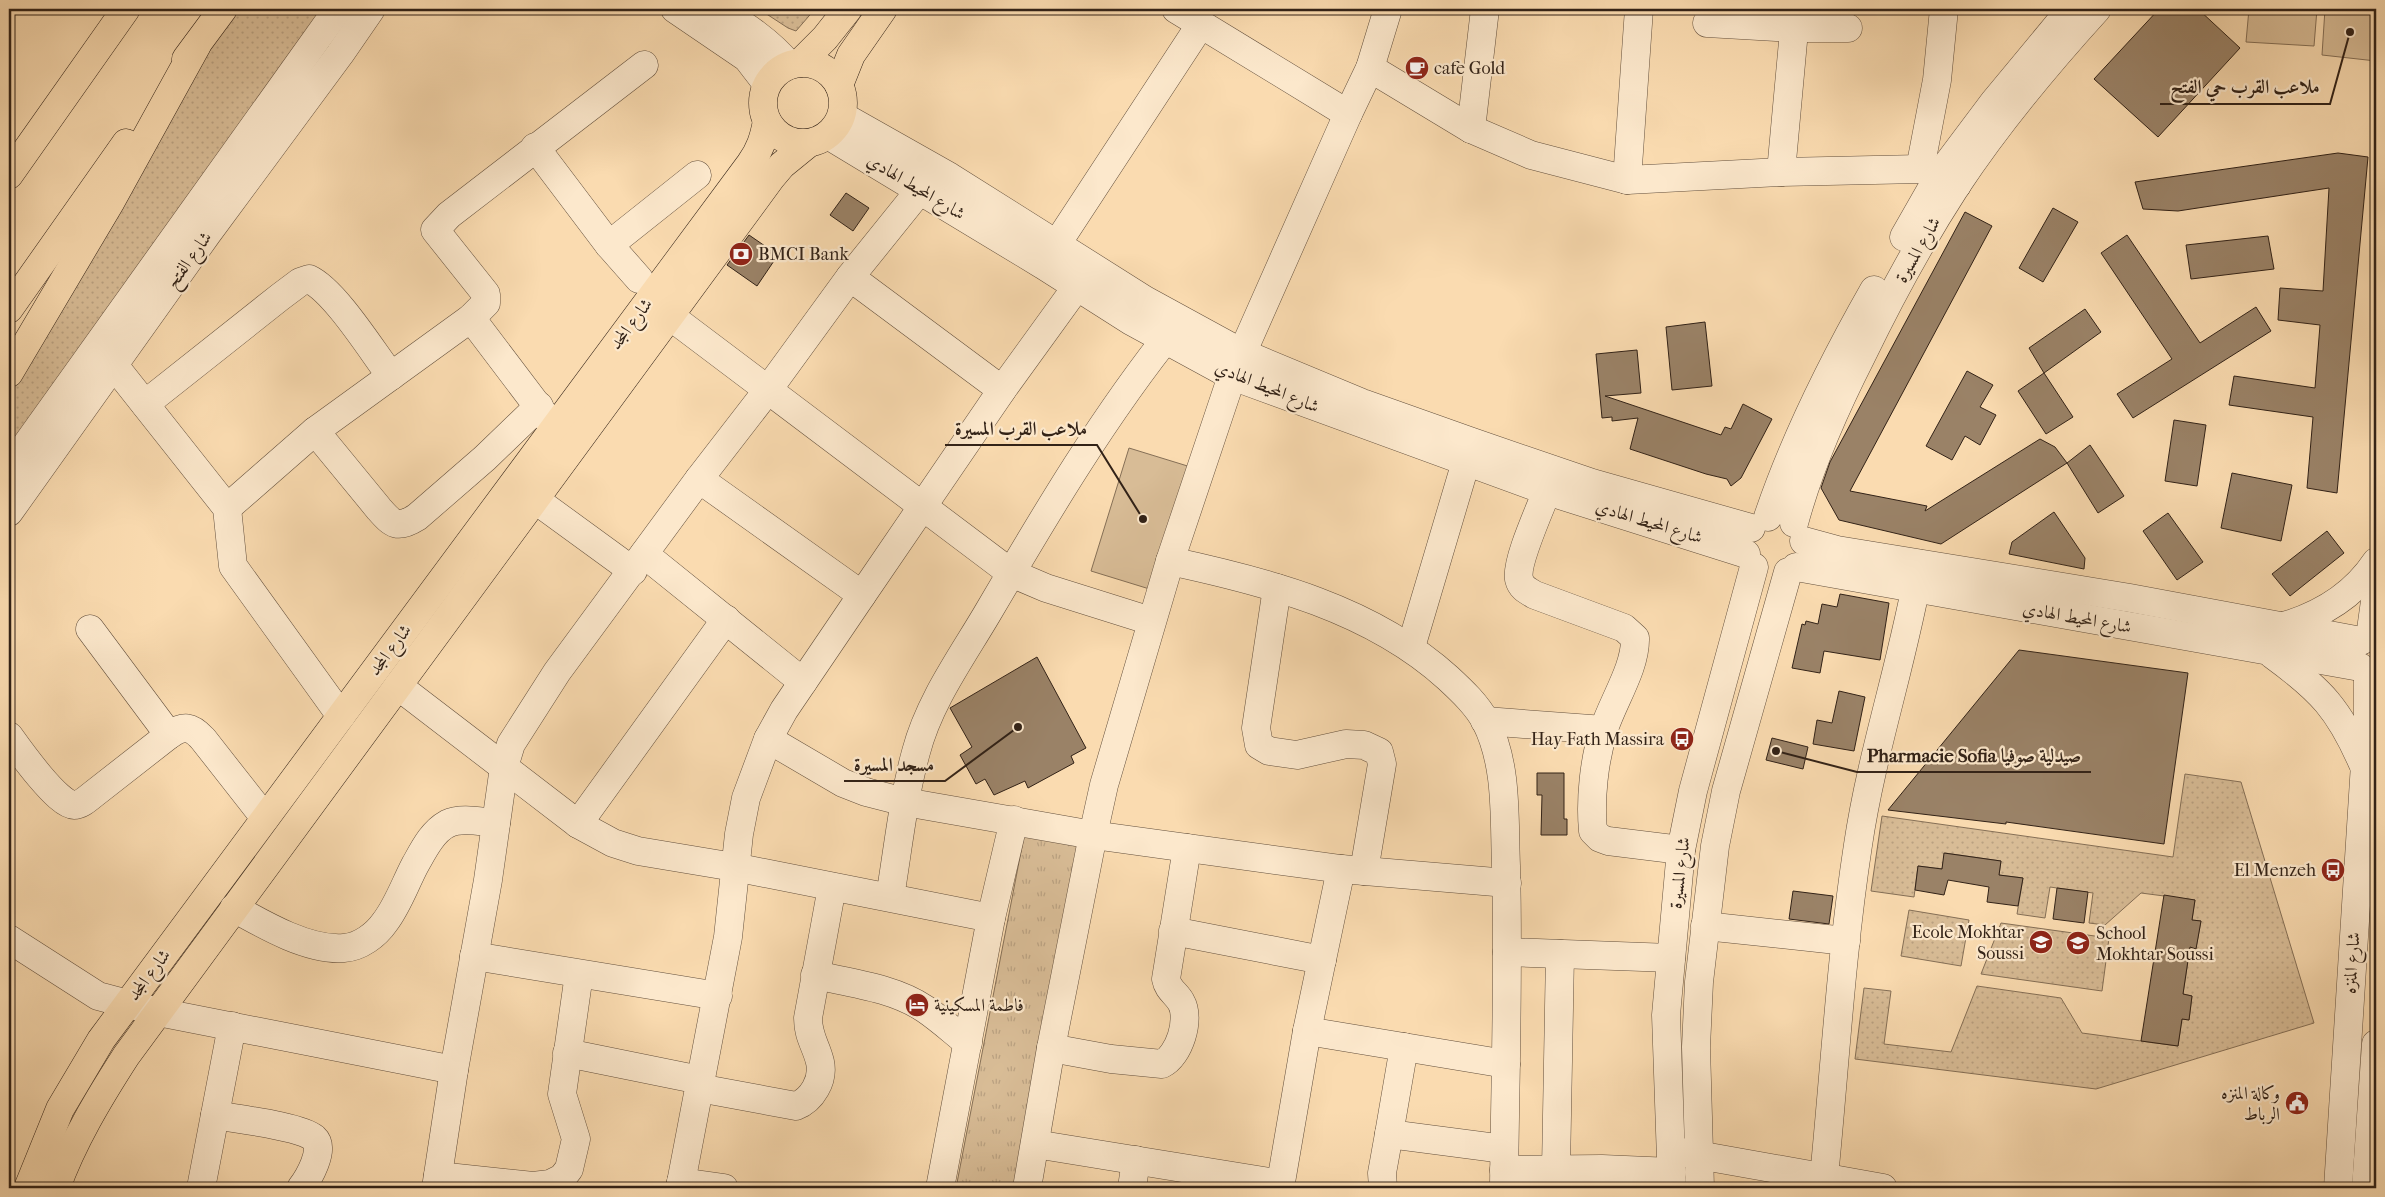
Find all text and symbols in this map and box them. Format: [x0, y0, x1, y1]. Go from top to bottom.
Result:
cafe icon: cafe Gold [1404, 55, 1430, 81]
place label: cafe Gold [1434, 58, 1505, 79]
callout: ملاعب القرب حي الفتح [2160, 70, 2330, 104]
text: ملاعب القرب حي الفتح [2170, 76, 2320, 104]
street label: شارع المحيط الهادي [861, 150, 969, 228]
street label: شارع المسيرة [1891, 214, 1949, 288]
street label: شارع الفتح [161, 228, 221, 295]
bank icon: BMCI Bank [728, 241, 754, 267]
place label: BMCI Bank [758, 244, 849, 265]
street label: شارع المجد [605, 294, 660, 356]
street label: شارع المحيط الهادي [1210, 357, 1322, 421]
callout: ملاعب القرب المسيرة [945, 411, 1097, 445]
text: ملاعب القرب المسيرة [955, 418, 1087, 441]
street label: شارع المحيط الهادي [1592, 496, 1705, 552]
street label: شارع المحيط الهادي [2020, 598, 2133, 642]
street label: شارع المجد [364, 620, 419, 682]
bus stop icon: Hay Fath Massira [1669, 726, 1695, 752]
place label: Hay Fath Massira [1531, 729, 1665, 750]
callout: Pharmacie Sofia صيدلية صوفيا [1857, 738, 2091, 772]
text: Pharmacie Sofia صيدلية صوفيا [1867, 745, 2081, 768]
callout: مسجد المسيرة [844, 747, 945, 781]
text: مسجد المسيرة [854, 754, 934, 776]
street label: شارع المسيرة [1665, 836, 1699, 911]
bus stop icon: El Menzeh [2320, 857, 2346, 883]
place label: El Menzeh [2234, 860, 2316, 881]
place label: Ecole Mokhtar Soussi [1912, 922, 2025, 964]
place label: School Mokhtar Soussi [2096, 923, 2214, 965]
school or university icon: Ecole Mokhtar Soussi [2028, 929, 2054, 955]
school or university icon: School Mokhtar Soussi [2065, 930, 2091, 956]
street label: شارع المنزه [2339, 931, 2369, 995]
street label: شارع المجد [123, 945, 178, 1007]
hotel icon: فاطمة المسكينية [904, 992, 930, 1018]
place label: فاطمة المسكينية [934, 995, 1024, 1016]
place label: وكالة المنزه الرباط [2221, 1083, 2280, 1125]
public building icon: وكالة المنزه الرباط [2284, 1090, 2310, 1116]

